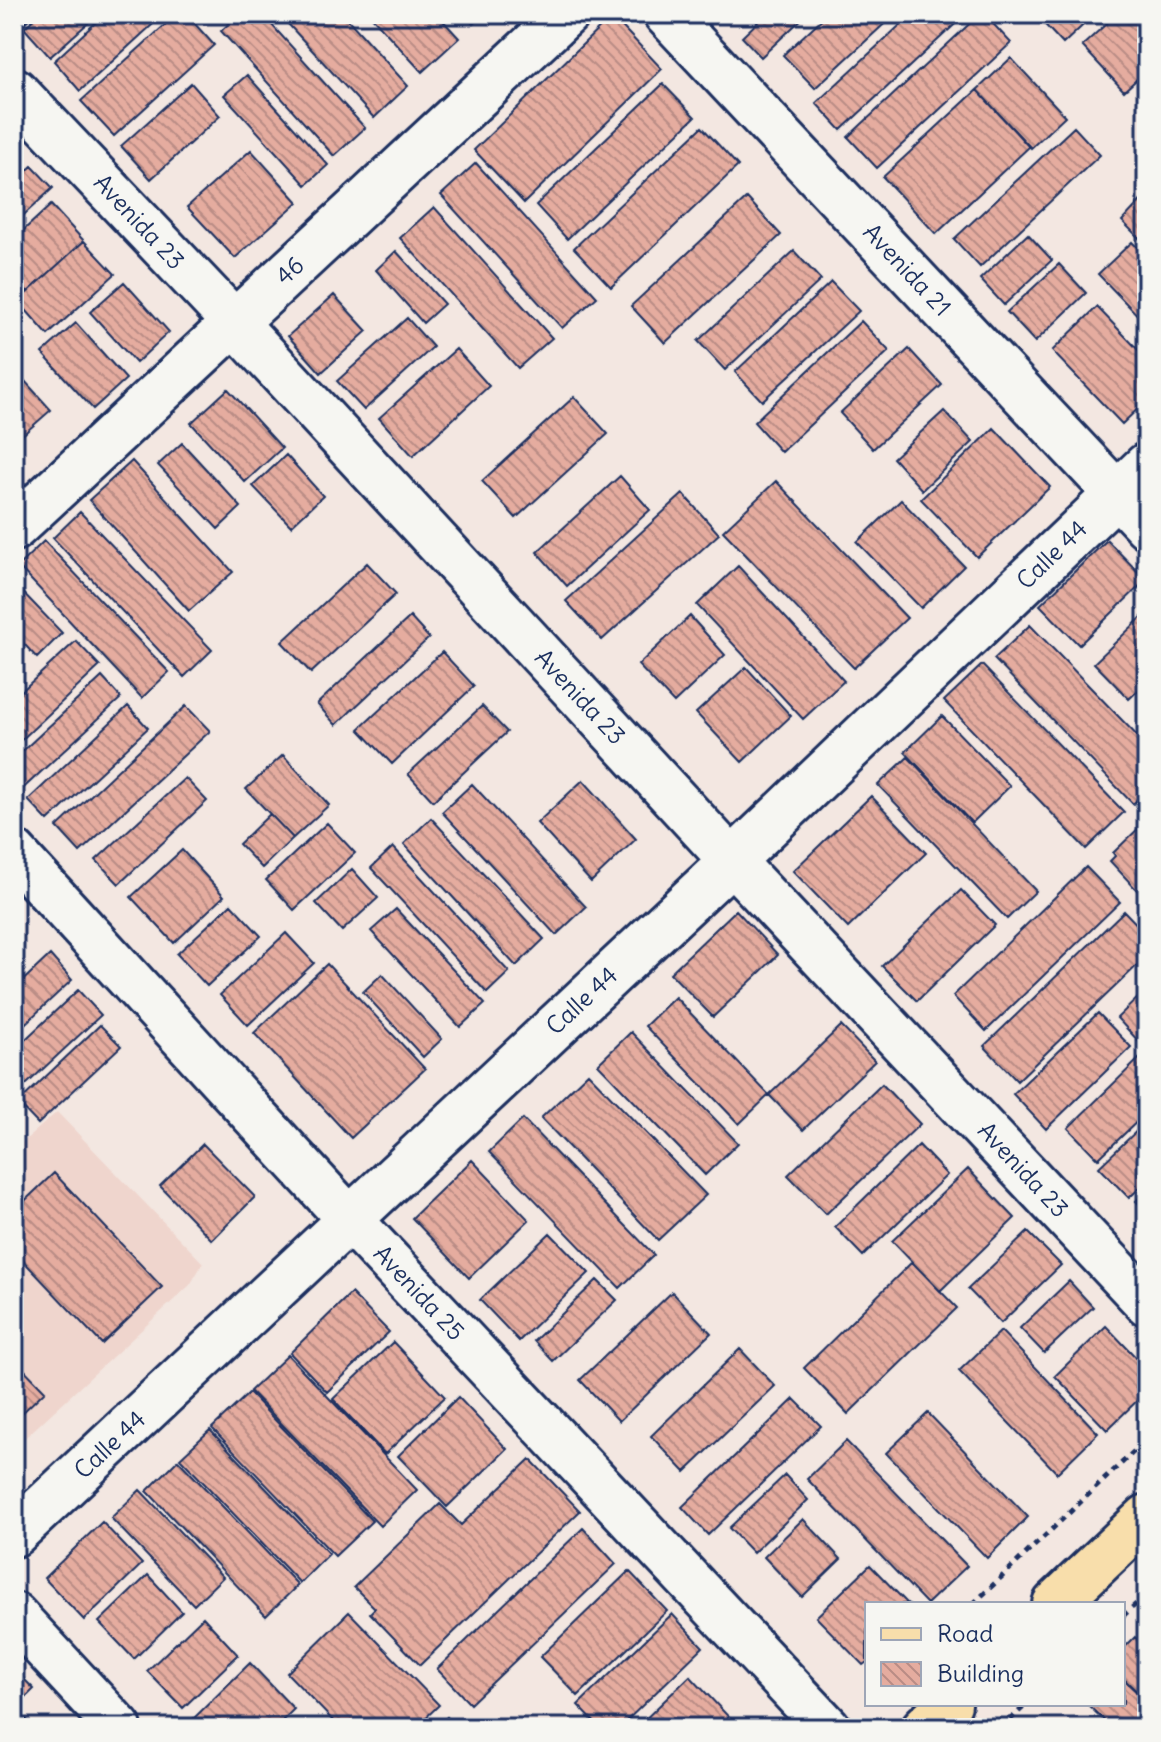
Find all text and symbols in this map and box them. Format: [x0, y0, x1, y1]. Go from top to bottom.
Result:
street label: Avenida 23 [88, 167, 191, 275]
street label: Avenida 21 [857, 217, 958, 322]
street label: 46 [269, 250, 310, 291]
street label: Calle 44 [1010, 513, 1093, 595]
street label: Avenida 23 [529, 642, 632, 750]
street label: Calle 44 [539, 960, 623, 1041]
street label: Avenida 23 [972, 1115, 1075, 1223]
street label: Avenida 25 [368, 1238, 471, 1346]
street label: Calle 44 [67, 1404, 151, 1485]
legend [865, 1602, 1125, 1706]
text: Road [937, 1618, 993, 1648]
text: Building [937, 1658, 1024, 1688]

